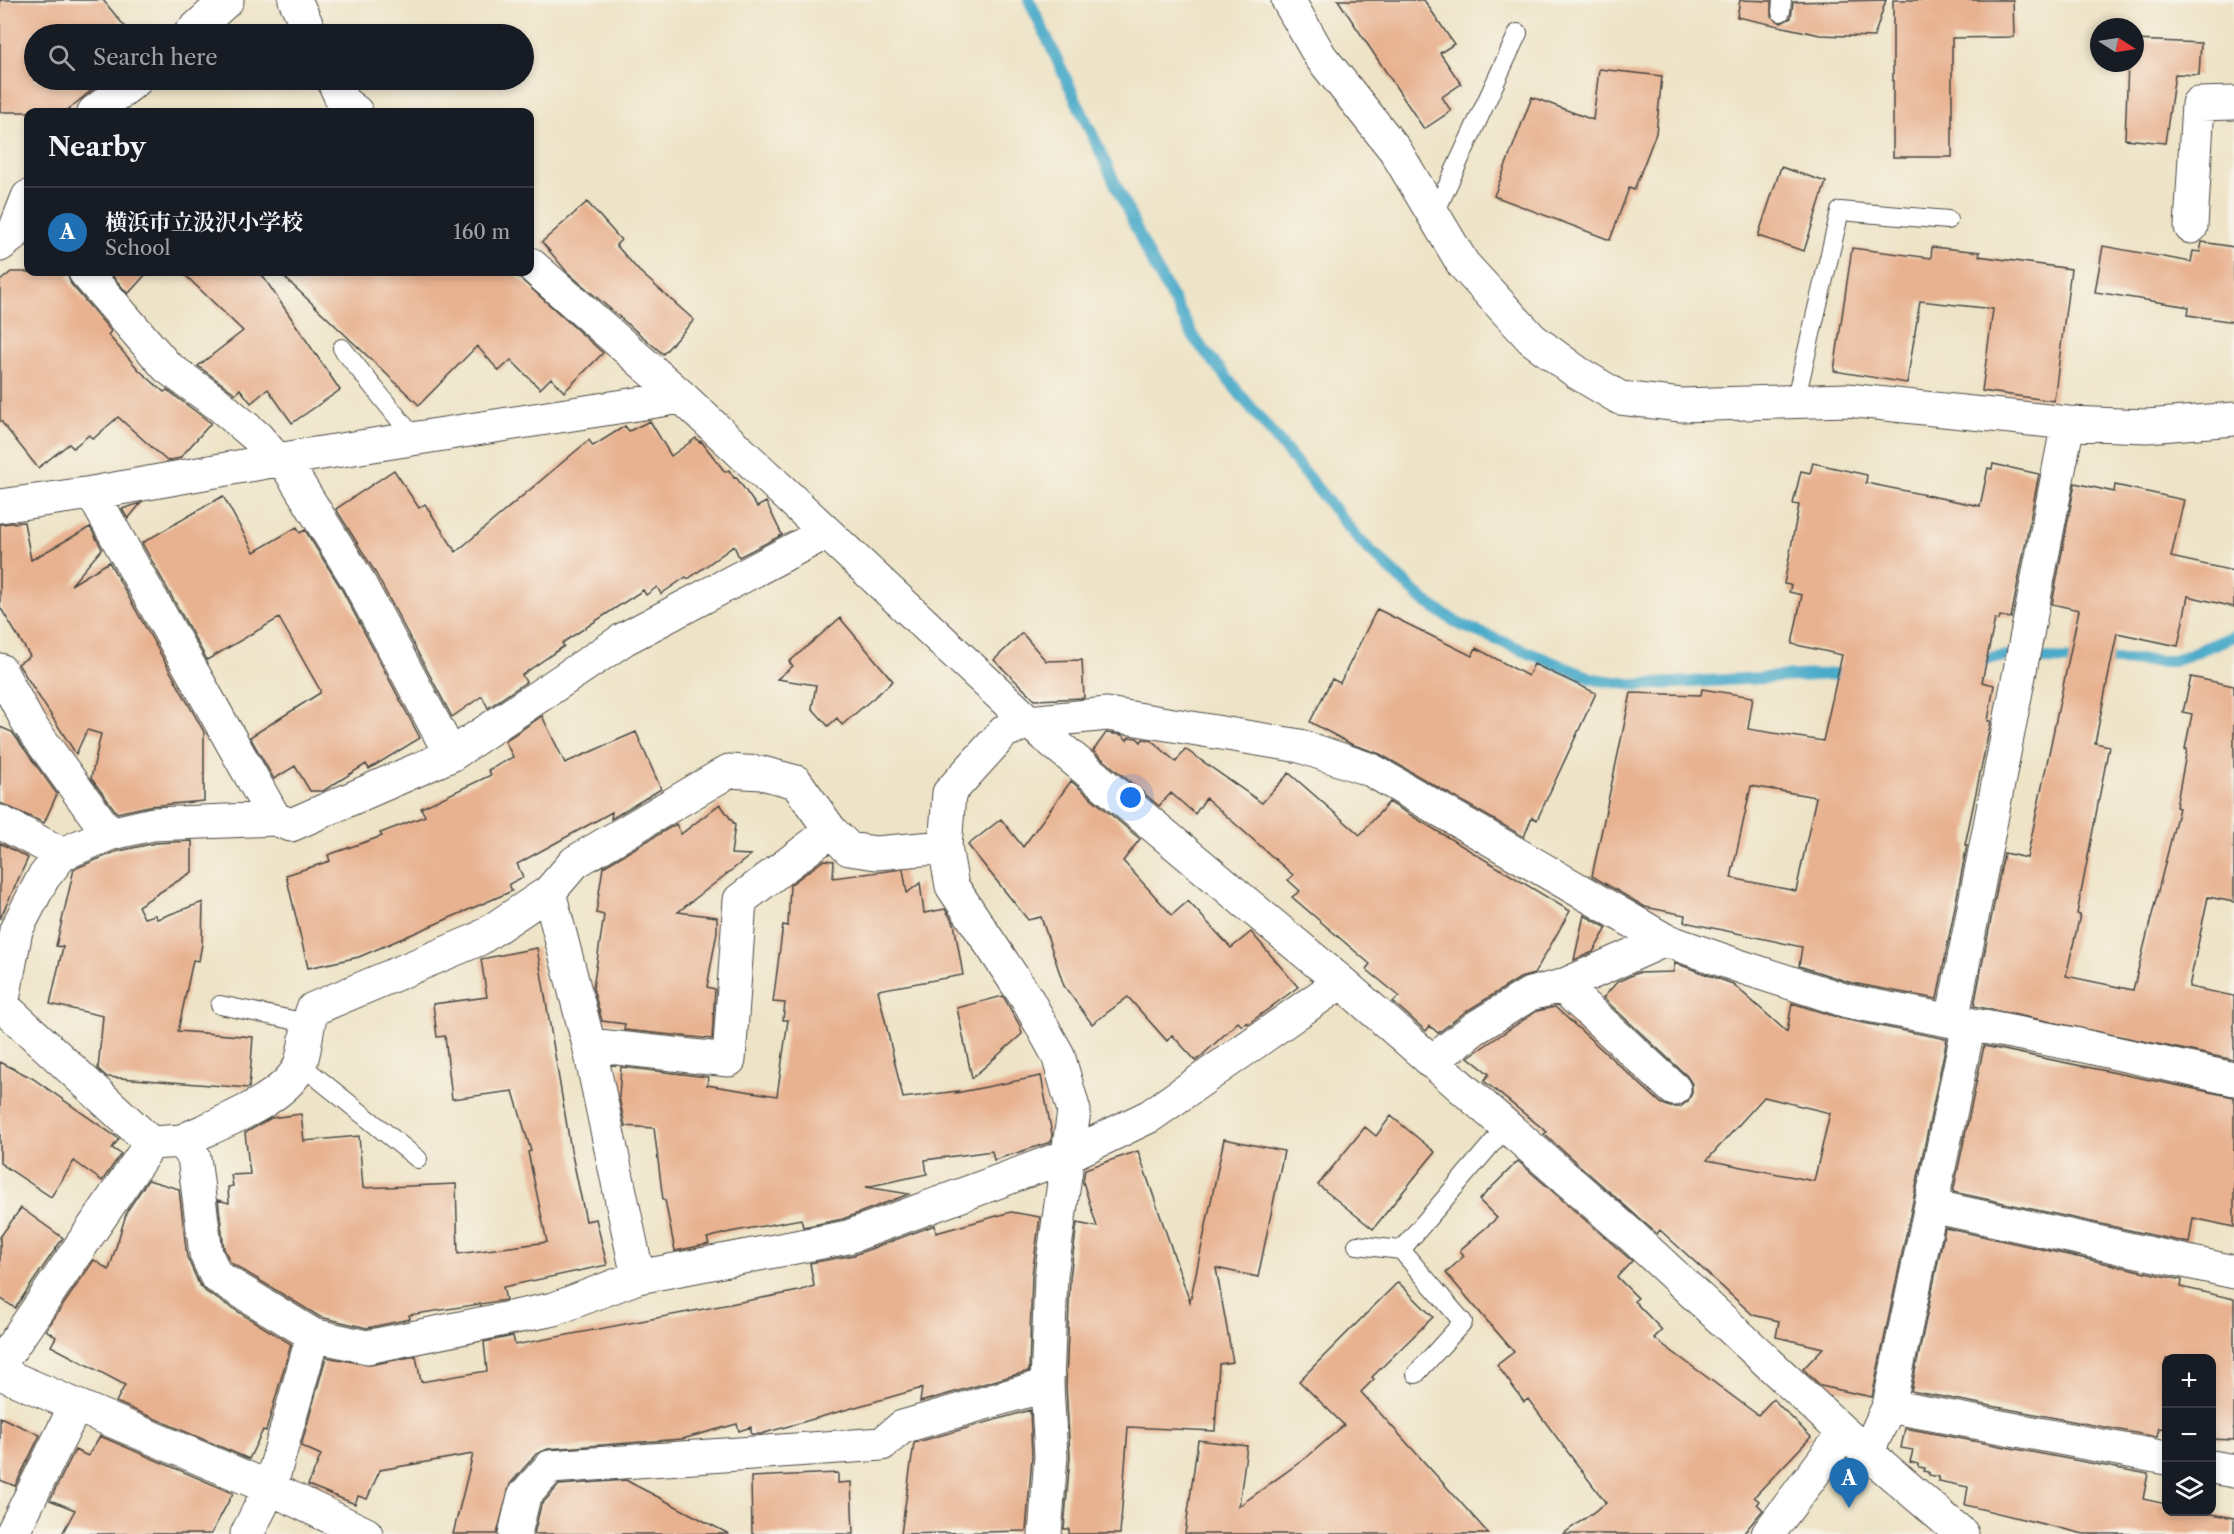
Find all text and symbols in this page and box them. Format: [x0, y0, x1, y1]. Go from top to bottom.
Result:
north arrow [2090, 18, 2144, 72]
search box [24, 24, 534, 90]
icon: search [45, 41, 78, 74]
text: Search here [93, 44, 218, 71]
text: Nearby [48, 131, 146, 163]
text: 横浜市立汲沢小学校 [105, 209, 303, 236]
text: A [60, 220, 75, 244]
text: 160 m [453, 220, 510, 244]
text: School [105, 236, 170, 260]
your location [1116, 783, 1145, 812]
map controls [2162, 1354, 2216, 1516]
button: + [2162, 1354, 2216, 1408]
button: − [2162, 1408, 2216, 1462]
pin: A [1830, 1458, 1868, 1508]
button: layers [2162, 1462, 2216, 1516]

